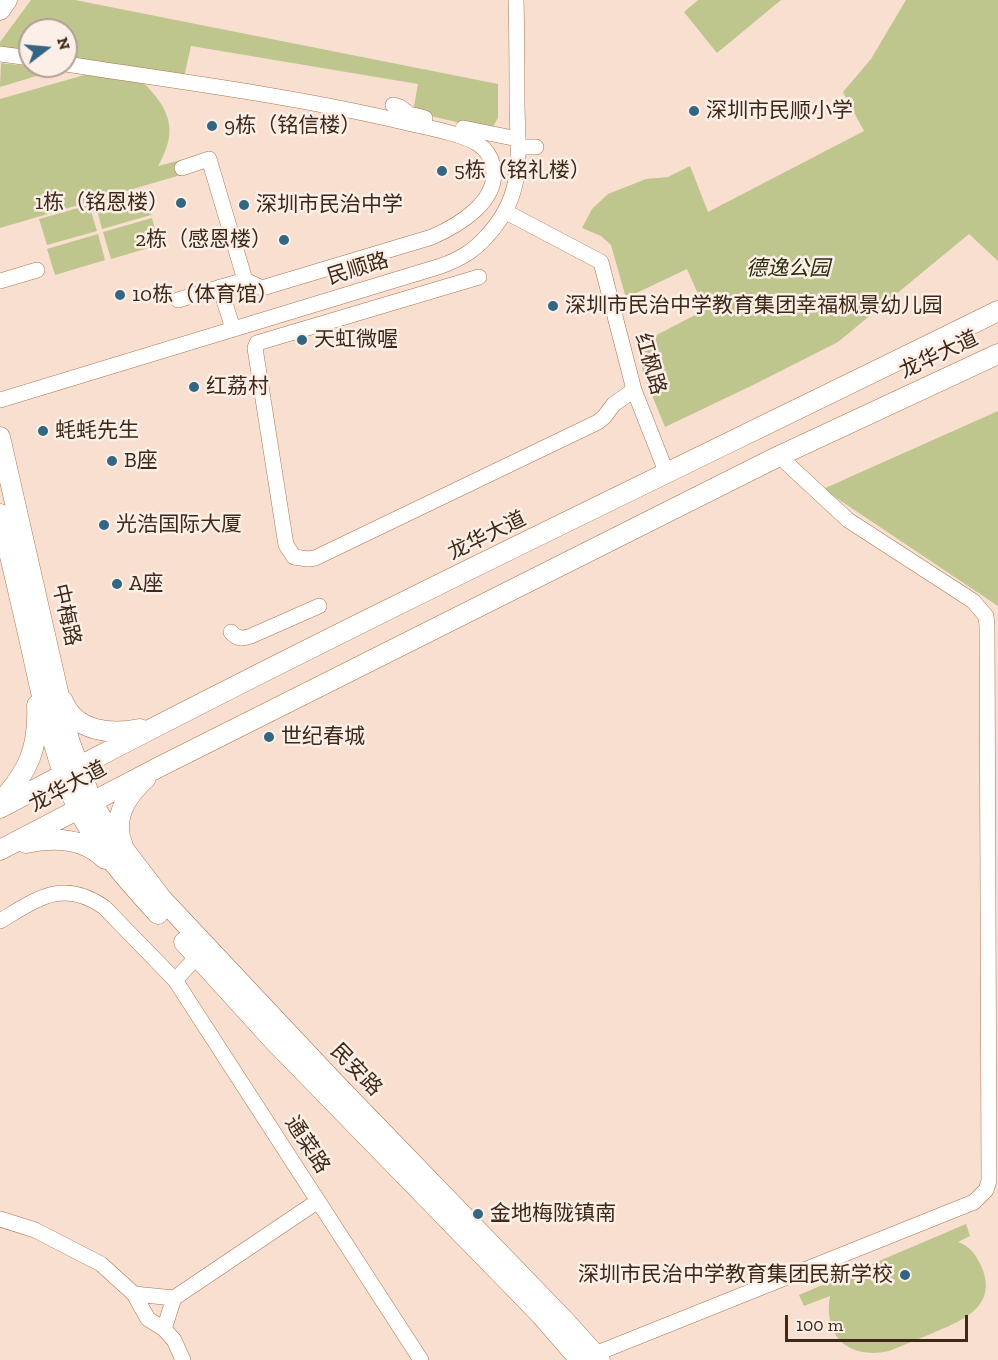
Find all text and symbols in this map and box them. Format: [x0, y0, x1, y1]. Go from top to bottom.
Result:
north arrow [18, 18, 78, 78]
text: N [53, 35, 75, 52]
place label: 深圳市民顺小学 [706, 98, 853, 124]
marker: 深圳市民顺小学 [687, 104, 701, 118]
place label: 9栋（铭信楼） [224, 113, 361, 139]
marker: 9栋（铭信楼） [205, 119, 219, 133]
place label: 5栋（铭礼楼） [454, 158, 591, 184]
marker: 5栋（铭礼楼） [435, 164, 449, 178]
place label: 1栋（铭恩楼） [35, 190, 169, 216]
place label: 深圳市民治中学 [256, 192, 403, 218]
marker: 1栋（铭恩楼） [174, 196, 188, 210]
marker: 深圳市民治中学 [237, 198, 251, 212]
place label: 2栋（感恩楼） [135, 227, 272, 253]
marker: 2栋（感恩楼） [277, 233, 291, 247]
street label: 民顺路 [324, 248, 392, 290]
park label: 德逸公园 [746, 256, 830, 282]
place label: 10栋（体育馆） [132, 282, 278, 308]
marker: 10栋（体育馆） [113, 288, 127, 302]
place label: 深圳市民治中学教育集团幸福枫景幼儿园 [565, 293, 943, 319]
marker: 深圳市民治中学教育集团幸福枫景幼儿园 [546, 299, 560, 313]
street label: 龙华大道 [896, 326, 982, 384]
place label: 天虹微喔 [314, 327, 398, 353]
street label: 红枫路 [629, 330, 671, 398]
marker: 天虹微喔 [295, 333, 309, 347]
place label: 红荔村 [206, 374, 269, 400]
marker: 红荔村 [187, 380, 201, 394]
place label: 蚝蚝先生 [55, 418, 139, 444]
marker: 蚝蚝先生 [36, 424, 50, 438]
place label: B座 [124, 448, 158, 474]
marker: B座 [105, 454, 119, 468]
street label: 龙华大道 [444, 506, 530, 566]
place label: 光浩国际大厦 [116, 512, 242, 538]
marker: 光浩国际大厦 [97, 518, 111, 532]
place label: A座 [129, 571, 164, 597]
marker: A座 [110, 577, 124, 591]
street label: 中梅路 [47, 581, 85, 649]
place label: 世纪春城 [281, 724, 365, 750]
marker: 世纪春城 [262, 730, 276, 744]
street label: 龙华大道 [25, 756, 111, 818]
street label: 民安路 [325, 1039, 387, 1101]
street label: 通菜路 [279, 1112, 335, 1178]
place label: 金地梅陇镇南 [490, 1201, 616, 1227]
marker: 金地梅陇镇南 [471, 1207, 485, 1221]
place label: 深圳市民治中学教育集团民新学校 [578, 1262, 893, 1288]
marker: 深圳市民治中学教育集团民新学校 [898, 1268, 912, 1282]
scale bar [788, 1303, 971, 1341]
text: 100 m [796, 1314, 843, 1336]

